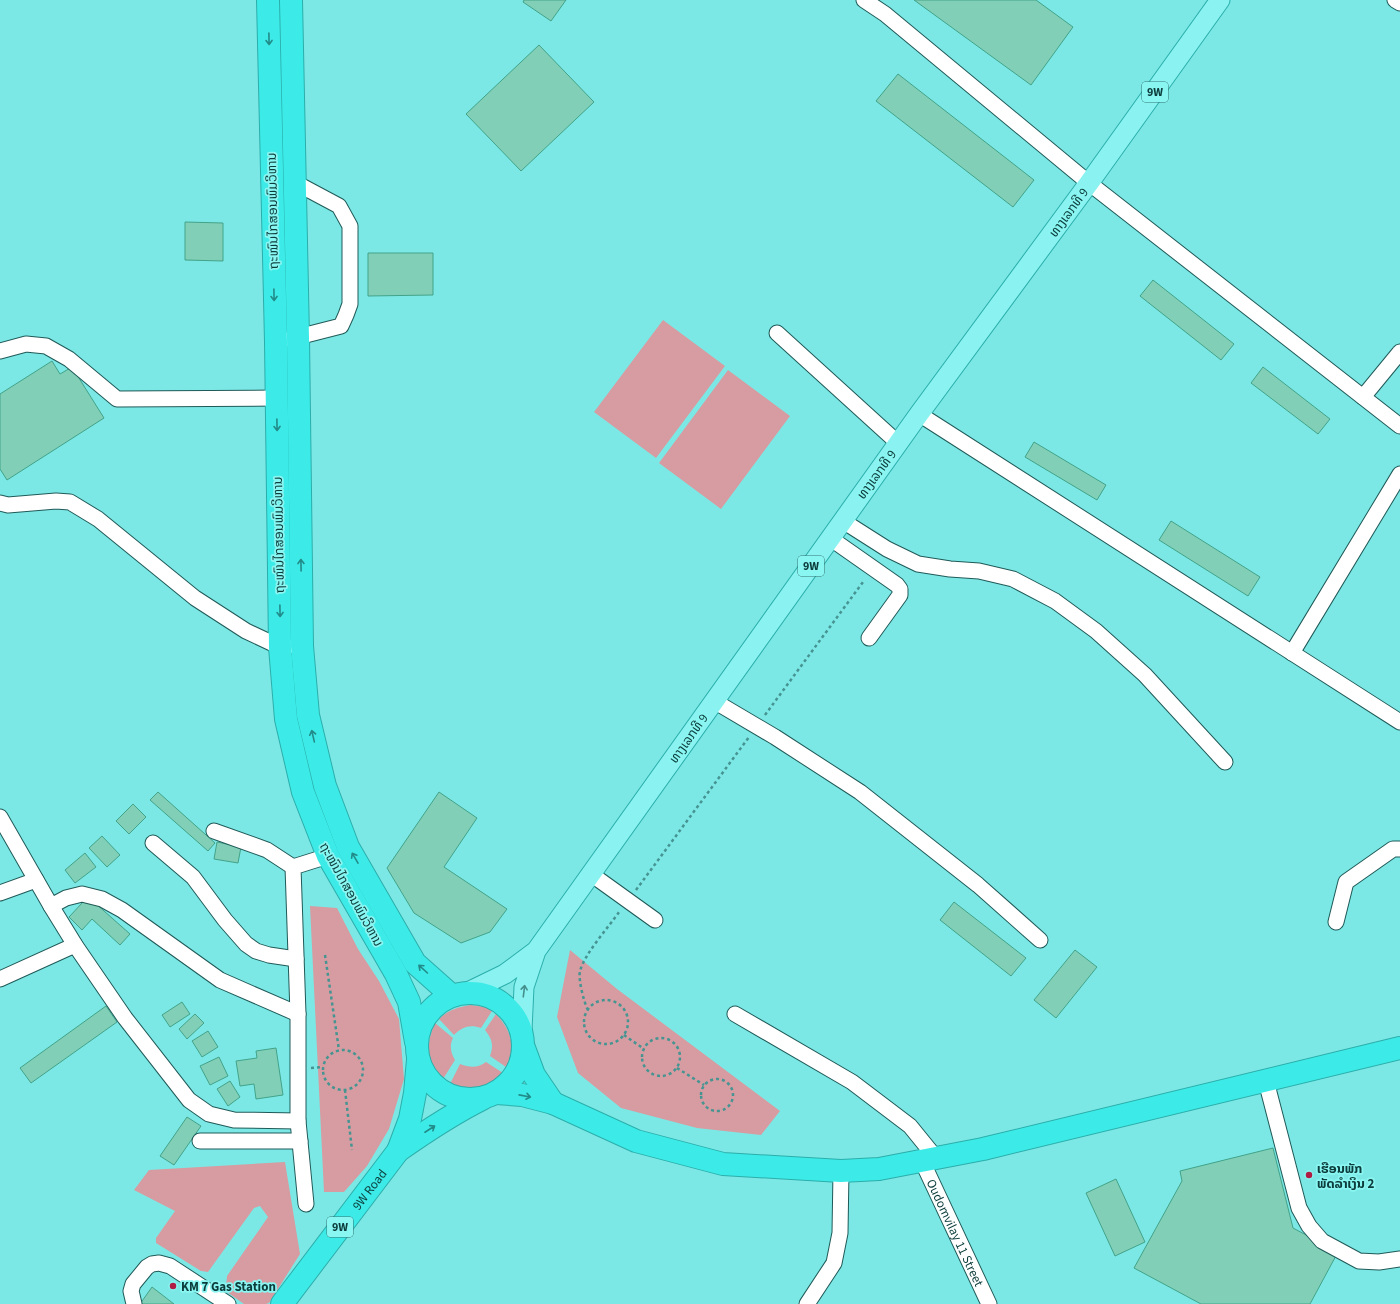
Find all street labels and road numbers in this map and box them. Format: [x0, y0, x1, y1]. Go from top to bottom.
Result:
road number: 9W [1142, 82, 1168, 102]
street label: ຖະໜົນໄກສອນພົມວິຫານ [263, 152, 283, 269]
street label: ທາງເລກທີ 9 [1045, 184, 1093, 241]
street label: ທາງເລກທີ 9 [853, 446, 901, 503]
street label: ຖະໜົນໄກສອນພົມວິຫານ [269, 476, 289, 593]
road number: 9W [798, 556, 824, 576]
street label: ທາງເລກທີ 9 [665, 710, 712, 767]
street label: ຖະໜົນໄກສອນພົມວິຫານ [315, 839, 387, 950]
street label: 9W Road [348, 1166, 391, 1214]
street label: Oudomvilay 11 Street [922, 1176, 988, 1290]
road number: 9W [327, 1217, 353, 1237]

